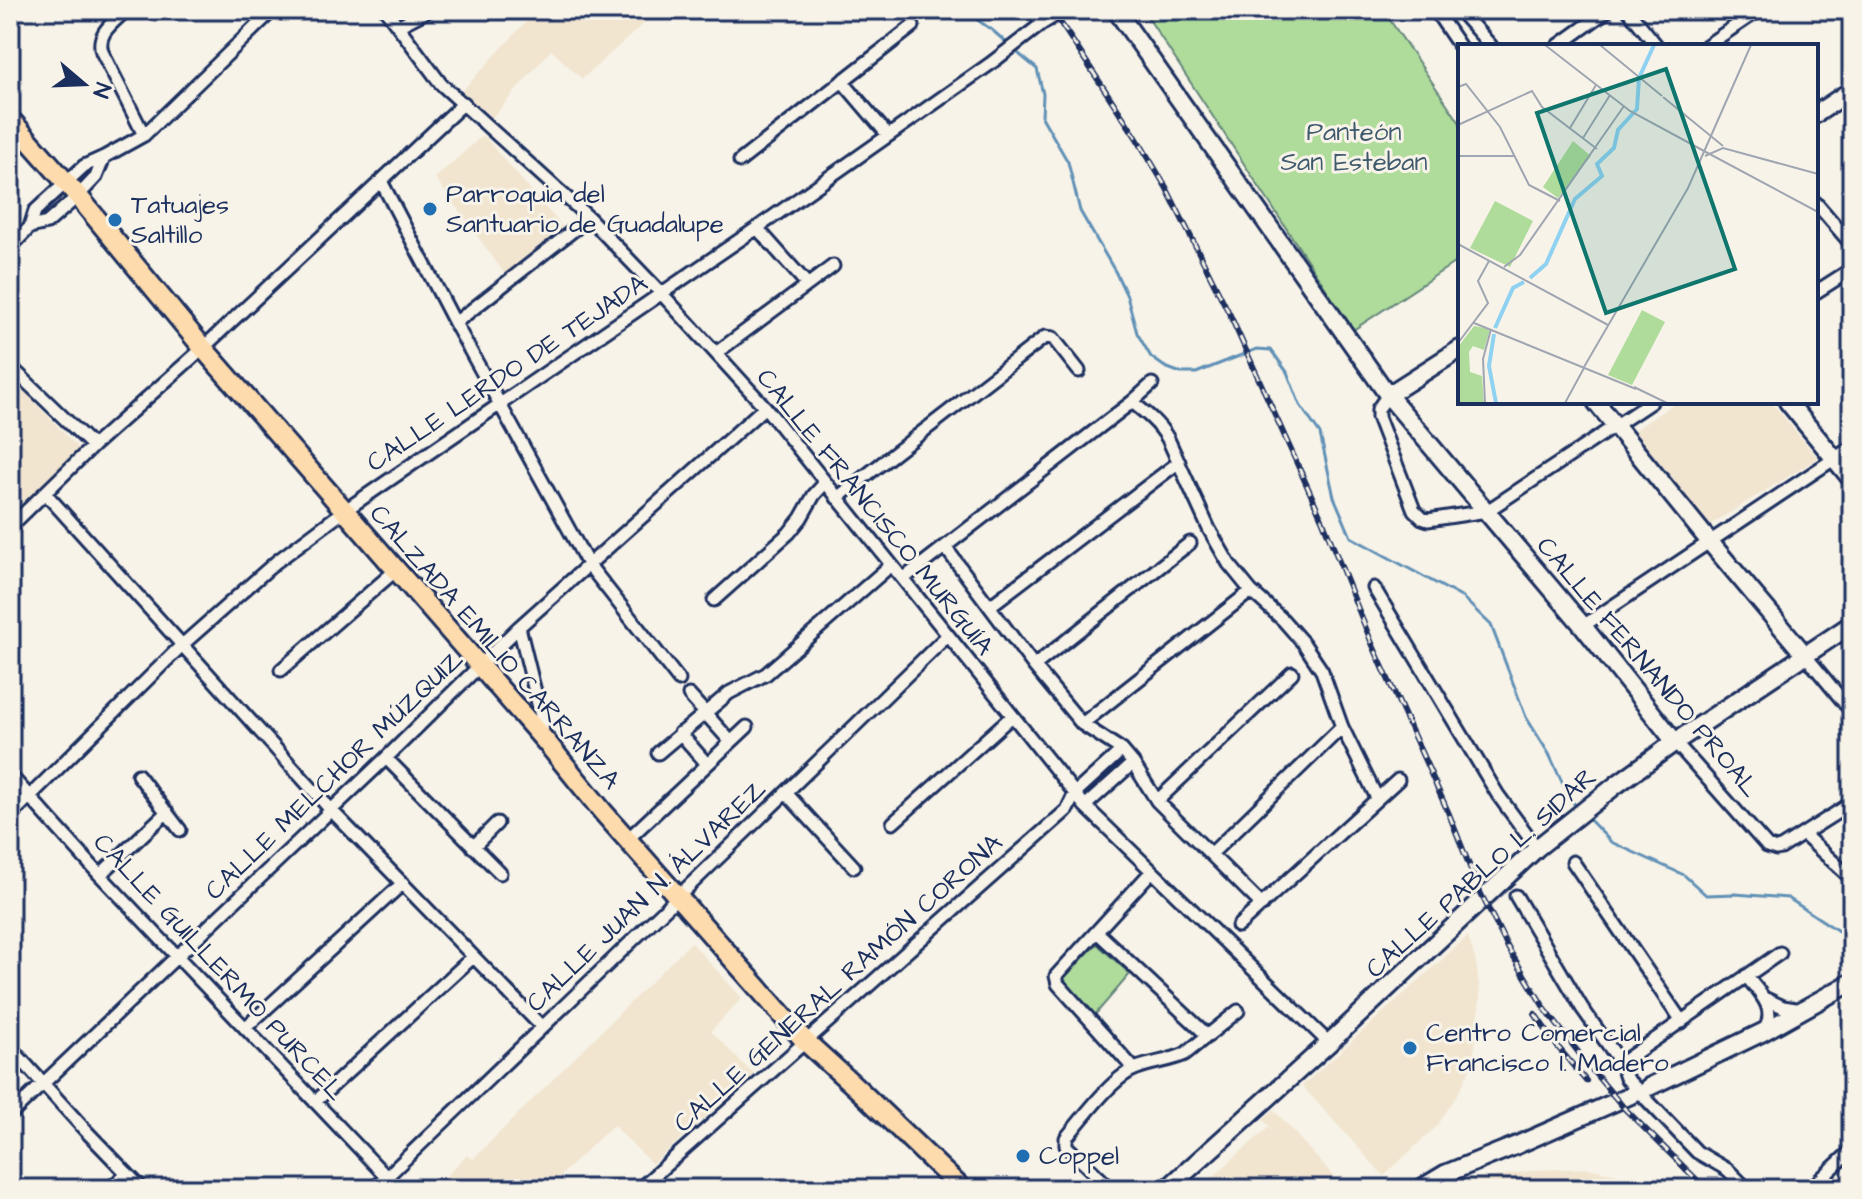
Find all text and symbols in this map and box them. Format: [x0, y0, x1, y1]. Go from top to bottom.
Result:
north arrow [44, 44, 124, 124]
inset map [1458, 44, 1818, 404]
text: N [85, 78, 118, 102]
park label: Panteón San Esteban [1280, 114, 1428, 180]
place label: Parroquia del Santuario de Guadalupe [446, 176, 724, 242]
place label: Tatuajes Saltillo [131, 187, 229, 253]
marker: Parroquia del Santuario de Guadalupe [421, 200, 439, 218]
marker: Tatuajes Saltillo [106, 211, 124, 229]
street label: CALLE LERDO DE TEJADA [359, 265, 655, 481]
street label: CALLE FRANCISCO MURGUÍA [748, 361, 1002, 663]
street label: CALZADA EMILIO CARRANZA [361, 497, 629, 797]
street label: CALLE FERNANDO PROAL [1528, 529, 1768, 805]
street label: CALLE MELCHOR MÚZQUIZ [197, 642, 471, 908]
street label: CALLE PABLO L. SIDAR [1358, 760, 1604, 986]
street label: CALLE JUAN N. ÁLVAREZ [518, 772, 774, 1020]
street label: CALLE GUILLERMO PURCEL [85, 825, 353, 1109]
street label: CALLE GENERAL RAMÓN CORONA [666, 825, 1010, 1141]
place label: Centro Comercial Francisco I. Madero [1426, 1015, 1669, 1081]
marker: Centro Comercial Francisco I. Madero [1401, 1039, 1419, 1057]
place label: Coppel [1039, 1138, 1119, 1174]
marker: Coppel [1014, 1147, 1032, 1165]

